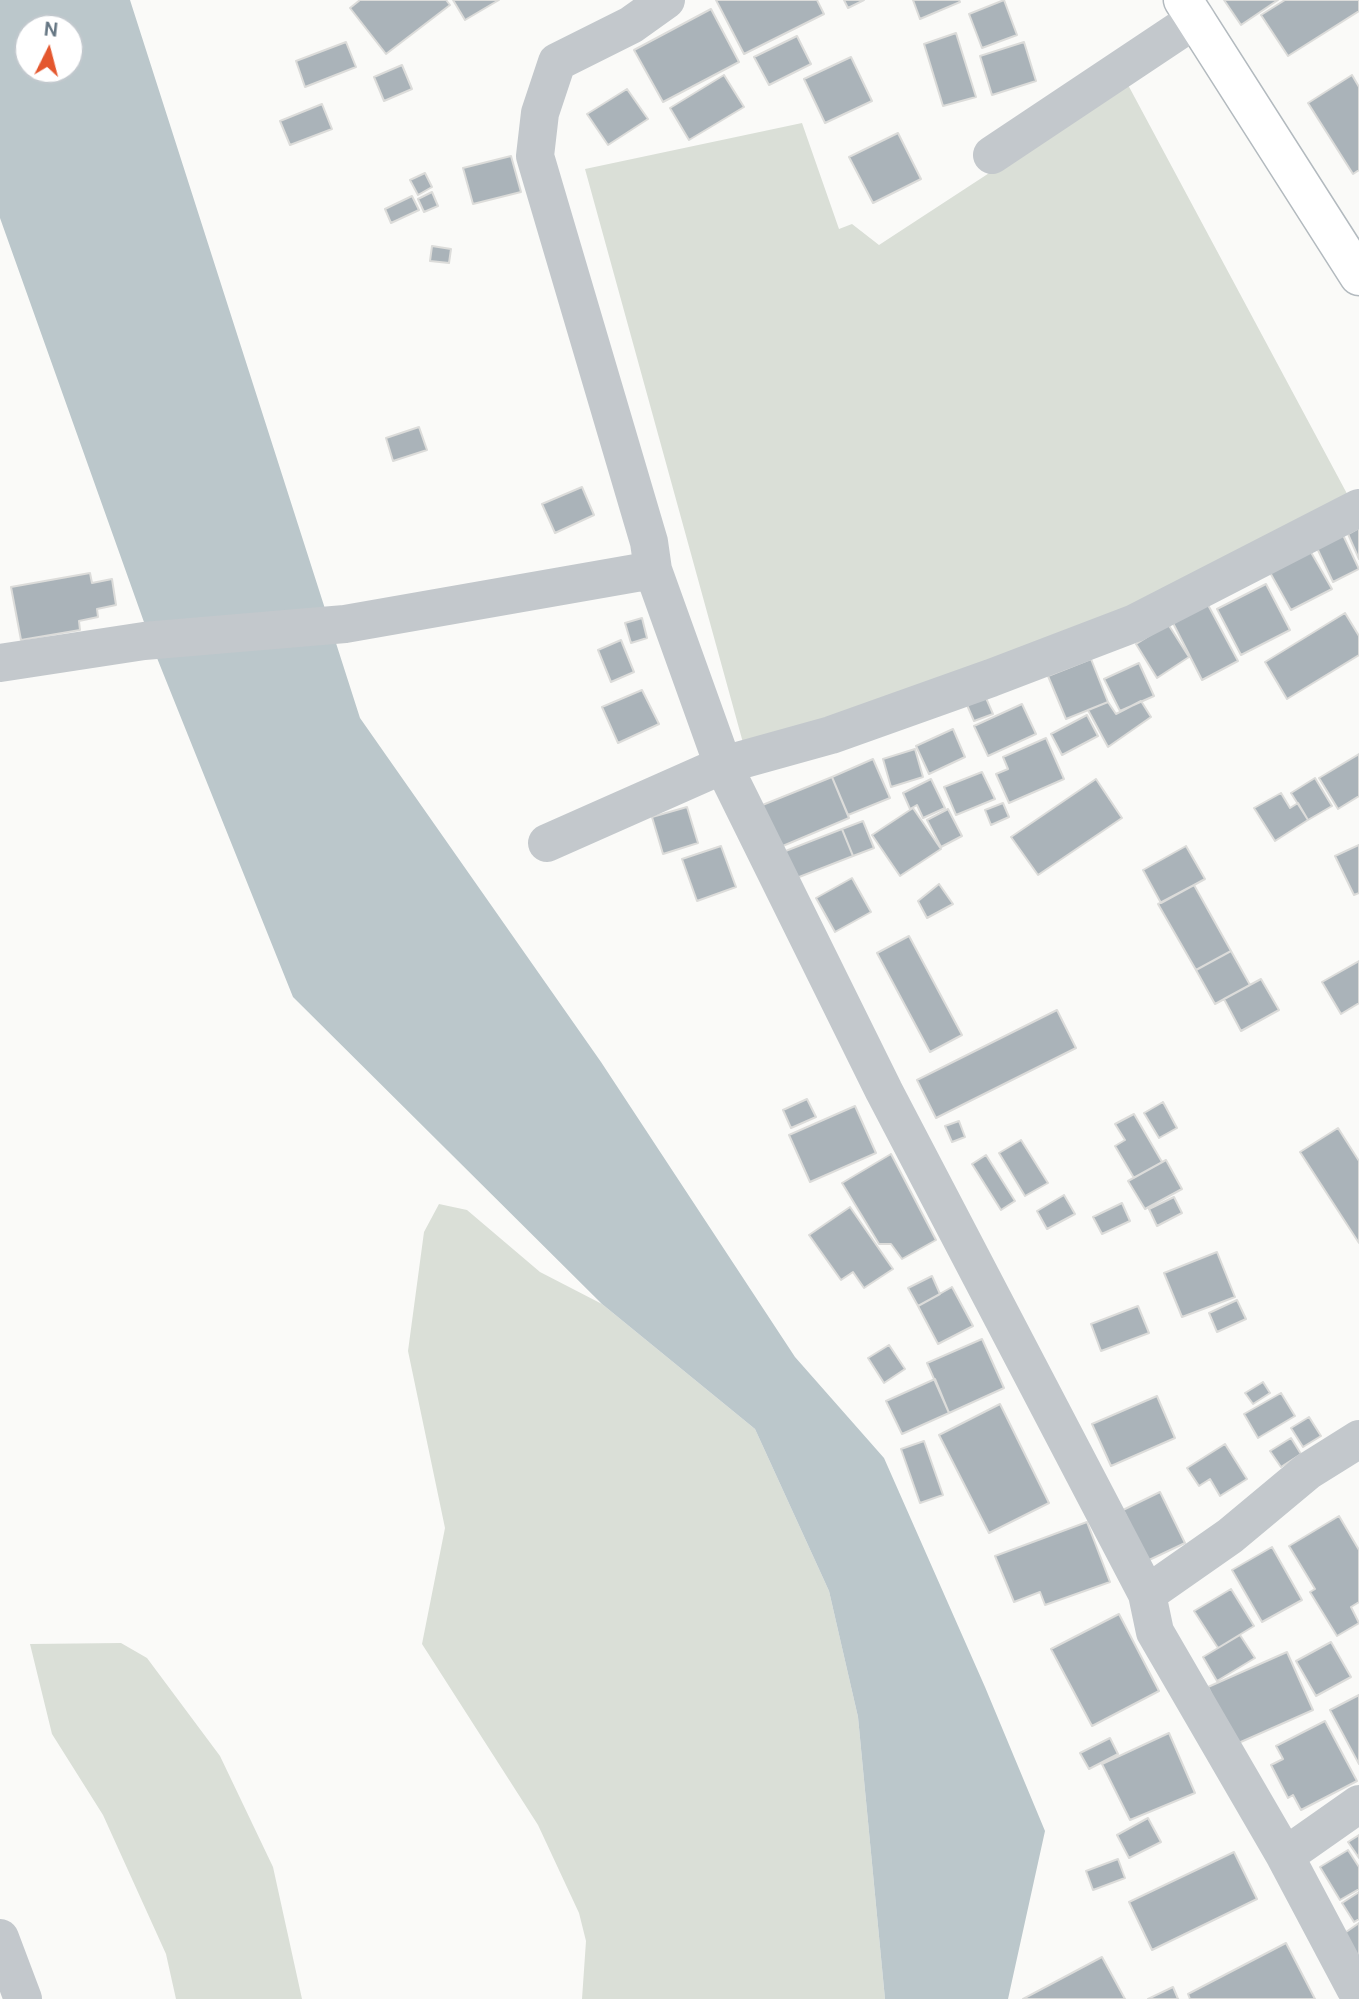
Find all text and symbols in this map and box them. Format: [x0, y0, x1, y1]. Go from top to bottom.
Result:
north arrow [14, 14, 84, 84]
text: N [43, 16, 59, 43]

